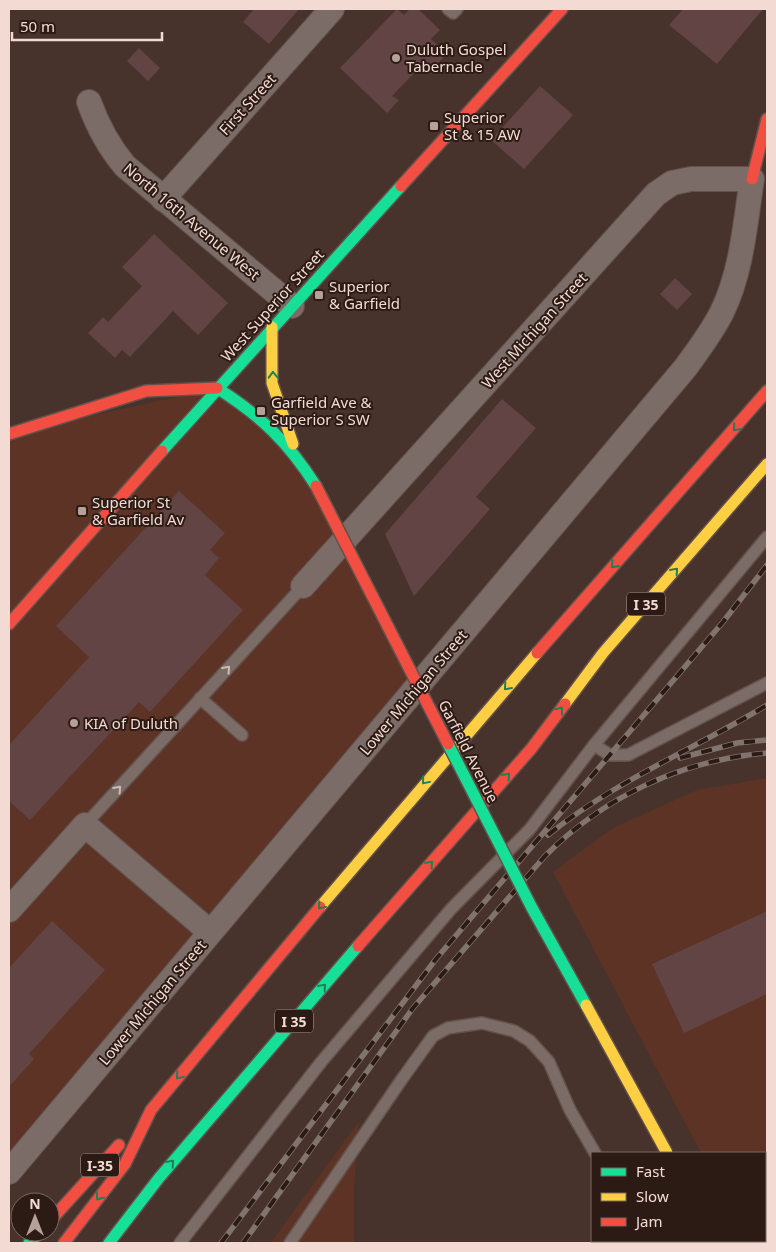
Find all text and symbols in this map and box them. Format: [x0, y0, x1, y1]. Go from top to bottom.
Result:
scale bar [12, 10, 162, 42]
text: 50 m [20, 16, 55, 36]
place label: Duluth Gospel Tabernacle [406, 39, 507, 76]
marker: Duluth Gospel Tabernacle [390, 52, 402, 64]
street label: First Street [214, 69, 280, 139]
place label: Superior St & 15 AW [444, 107, 520, 144]
marker: Superior St & 15 AW [428, 120, 440, 132]
street label: North 16th Avenue West [120, 158, 265, 284]
street label: West Superior Street [216, 244, 328, 366]
street label: West Michigan Street [477, 267, 592, 392]
place label: Superior & Garfield [329, 276, 400, 313]
marker: Superior & Garfield [313, 289, 325, 301]
one-way arrow [267, 371, 278, 379]
place label: Garfield Ave & Superior S SW [271, 392, 372, 429]
marker: Garfield Ave & Superior S SW [255, 405, 267, 417]
one-way arrow [732, 423, 741, 432]
place label: Superior St & Garfield Av [92, 492, 184, 529]
marker: Superior St & Garfield Av [76, 505, 88, 517]
one-way arrow [611, 560, 620, 569]
one-way arrow [669, 568, 678, 577]
road number: I 35 [627, 592, 665, 616]
street label: Lower Michigan Street [355, 625, 472, 759]
one-way arrow [221, 665, 230, 674]
one-way arrow [504, 681, 512, 690]
street label: Garfield Avenue [435, 696, 503, 806]
one-way arrow [555, 707, 563, 716]
place label: KIA of Duluth [84, 713, 178, 733]
marker: KIA of Duluth [68, 717, 80, 729]
one-way arrow [502, 772, 511, 781]
one-way arrow [422, 775, 431, 784]
one-way arrow [112, 786, 121, 795]
one-way arrow [424, 861, 433, 870]
one-way arrow [319, 900, 327, 909]
street label: Lower Michigan Street [94, 935, 211, 1069]
one-way arrow [317, 984, 325, 993]
road number: I 35 [275, 1009, 313, 1032]
one-way arrow [176, 1071, 185, 1080]
legend [591, 1152, 766, 1242]
road number: I-35 [81, 1154, 119, 1176]
one-way arrow [166, 1160, 175, 1169]
text: Fast [636, 1161, 665, 1181]
text: Slow [636, 1186, 669, 1206]
one-way arrow [97, 1191, 105, 1200]
north arrow [10, 1192, 60, 1242]
text: N [29, 1194, 41, 1213]
text: Jam [634, 1211, 663, 1231]

